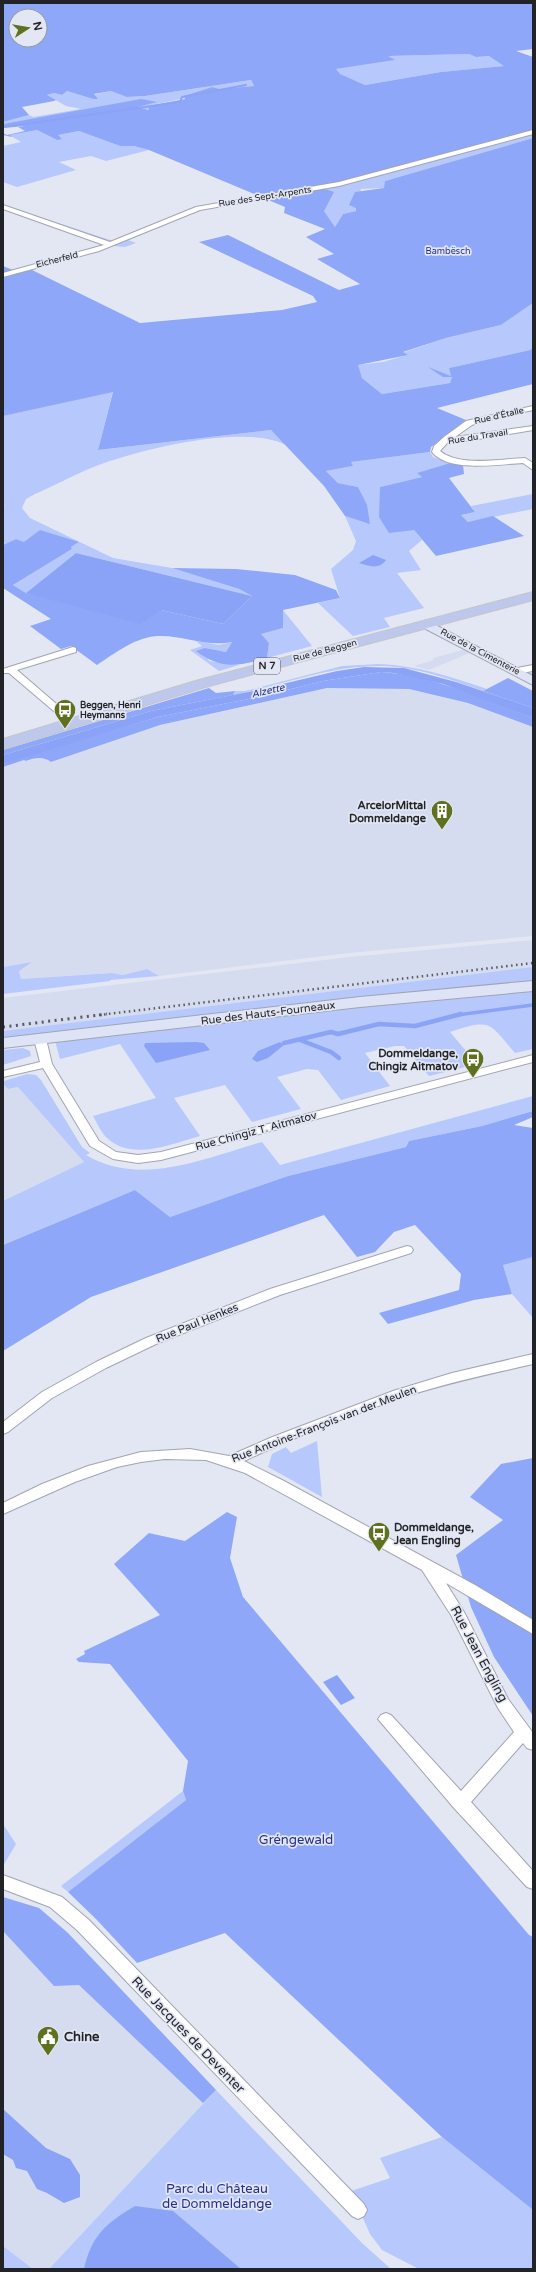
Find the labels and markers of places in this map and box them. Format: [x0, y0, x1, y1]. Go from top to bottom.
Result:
bus stop icon: Beggen, Henri Heymanns [52, 697, 78, 730]
place label: Beggen, Henri Heymanns [80, 700, 141, 721]
building icon: ArcelorMittal Dommeldange [429, 798, 455, 831]
place label: ArcelorMittal Dommeldange [349, 799, 427, 826]
bus stop icon: Dommeldange, Chingiz Aitmatov [460, 1046, 486, 1079]
place label: Dommeldange, Chingiz Aitmatov [368, 1047, 458, 1074]
bus stop icon: Dommeldange, Jean Engling [366, 1520, 392, 1553]
place label: Dommeldange, Jean Engling [393, 1521, 474, 1548]
public building icon: Chine [35, 2024, 61, 2057]
place label: Chine [64, 2029, 100, 2045]

